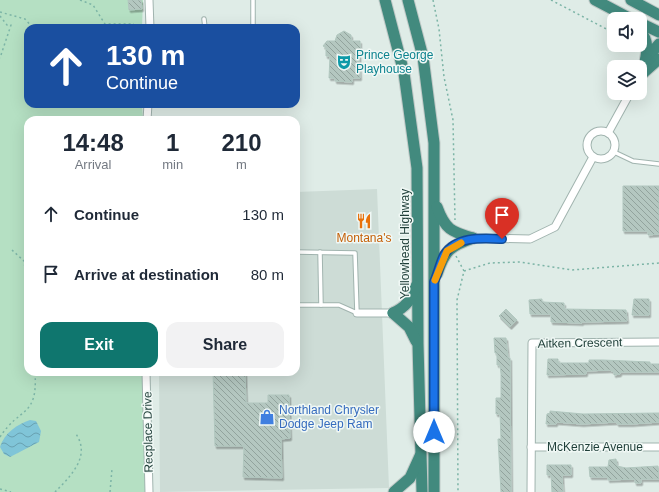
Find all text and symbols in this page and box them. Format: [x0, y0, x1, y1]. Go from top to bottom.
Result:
map controls [607, 12, 647, 100]
button: sound [607, 12, 647, 52]
icon: ahead [40, 40, 92, 92]
text: 130 m [106, 40, 185, 71]
place label: Prince George Playhouse [356, 48, 434, 76]
theatre icon: Prince George Playhouse [335, 53, 353, 71]
button: layers [607, 60, 647, 100]
text: Continue [106, 73, 178, 93]
text: 14:48 [62, 129, 124, 156]
text: 1 [166, 129, 179, 156]
text: 210 [222, 129, 262, 156]
text: Arrival [75, 157, 112, 172]
text: min [162, 157, 183, 172]
text: m [236, 157, 247, 172]
street label: Yellowhead Highway [398, 189, 412, 299]
pin [485, 198, 519, 239]
icon: ahead [40, 203, 62, 225]
icon: arrive [491, 204, 513, 226]
text: Continue [74, 206, 139, 223]
text: 130 m [242, 206, 284, 223]
restaurant icon: Montana's [355, 212, 373, 230]
place label: Montana's [337, 231, 392, 245]
icon: arrive [40, 263, 62, 285]
text: Arrive at destination [74, 266, 219, 283]
text: 80 m [251, 266, 284, 283]
button: Exit [40, 322, 158, 368]
button: Share [166, 322, 284, 368]
street label: Aitken Crescent [538, 335, 623, 351]
street label: Recplace Drive [140, 391, 156, 473]
place label: Northland Chrysler Dodge Jeep Ram [279, 403, 379, 431]
shop icon: Northland Chrysler Dodge Jeep Ram [258, 408, 276, 426]
position arrow [413, 411, 455, 453]
street label: McKenzie Avenue [547, 440, 643, 454]

